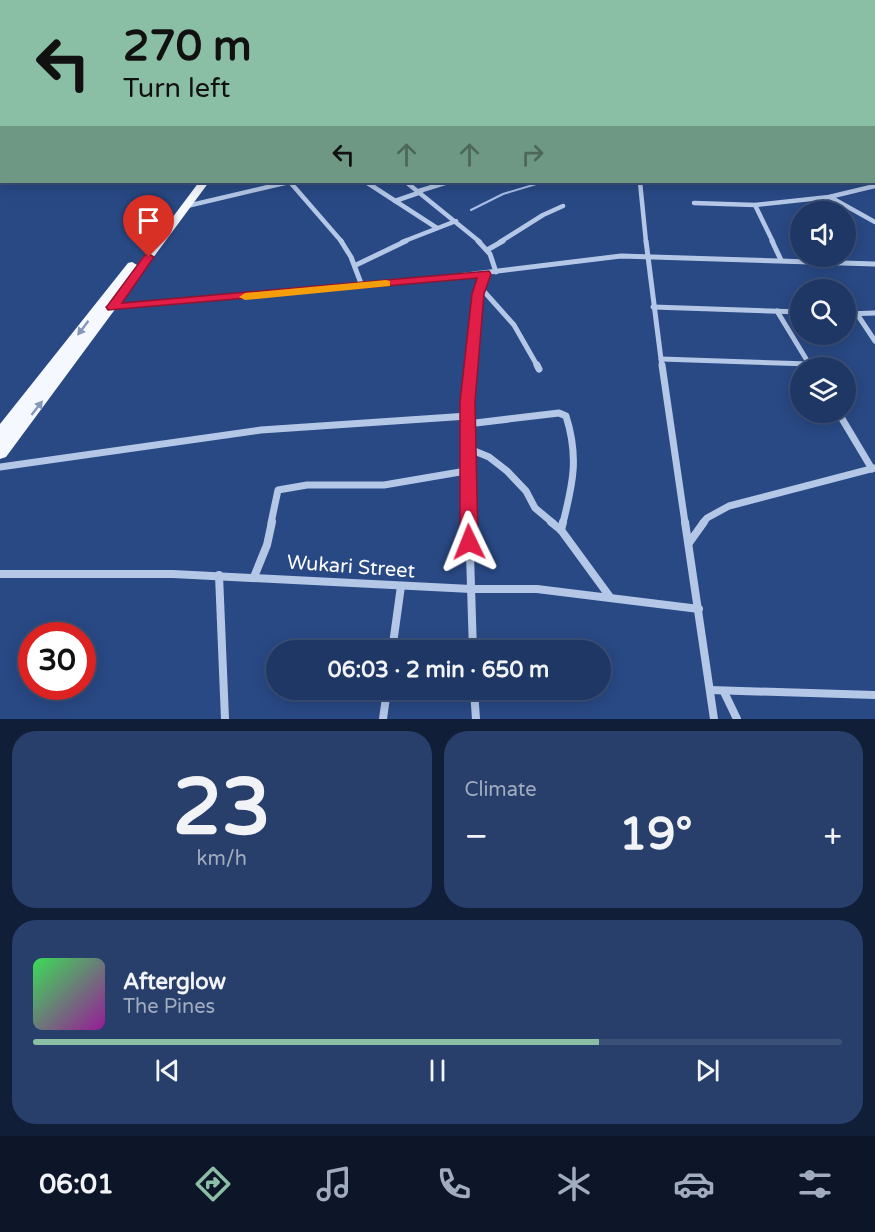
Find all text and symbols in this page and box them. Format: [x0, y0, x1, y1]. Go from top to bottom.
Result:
text: 270 m [123, 21, 252, 72]
icon: left [24, 24, 102, 102]
text: Turn left [123, 72, 230, 105]
icon: left [327, 138, 360, 171]
icon: ahead [390, 138, 423, 171]
icon: ahead [453, 138, 486, 171]
icon: right [516, 138, 549, 171]
pin [123, 195, 174, 257]
map controls [790, 201, 856, 423]
button: sound [790, 201, 856, 267]
icon: arrive [132, 204, 165, 237]
button: search [790, 279, 856, 345]
one-way arrow [77, 320, 89, 335]
button: layers [790, 357, 856, 423]
one-way arrow [30, 400, 42, 415]
position arrow [437, 510, 501, 574]
street label: Wukari Street [286, 551, 416, 583]
speed limit sign: 30 [18, 622, 96, 700]
text: 06:03 · 2 min · 650 m [328, 657, 549, 683]
text: 23 [173, 761, 271, 855]
text: Climate [465, 778, 537, 802]
text: 19° [619, 808, 692, 862]
text: − [465, 817, 488, 856]
text: + [823, 817, 842, 856]
text: km/h [197, 847, 247, 871]
text: Afterglow [123, 969, 226, 995]
text: The Pines [123, 995, 215, 1019]
icon: previous [151, 1054, 184, 1087]
icon: pause [421, 1054, 454, 1087]
icon: next [691, 1054, 724, 1087]
icon: directions [192, 1163, 234, 1205]
icon: music [313, 1163, 355, 1205]
icon: phone [433, 1163, 475, 1205]
icon: climate [553, 1163, 595, 1205]
icon: car [673, 1163, 715, 1205]
icon: filters [794, 1163, 836, 1205]
text: 06:01 [39, 1168, 114, 1201]

